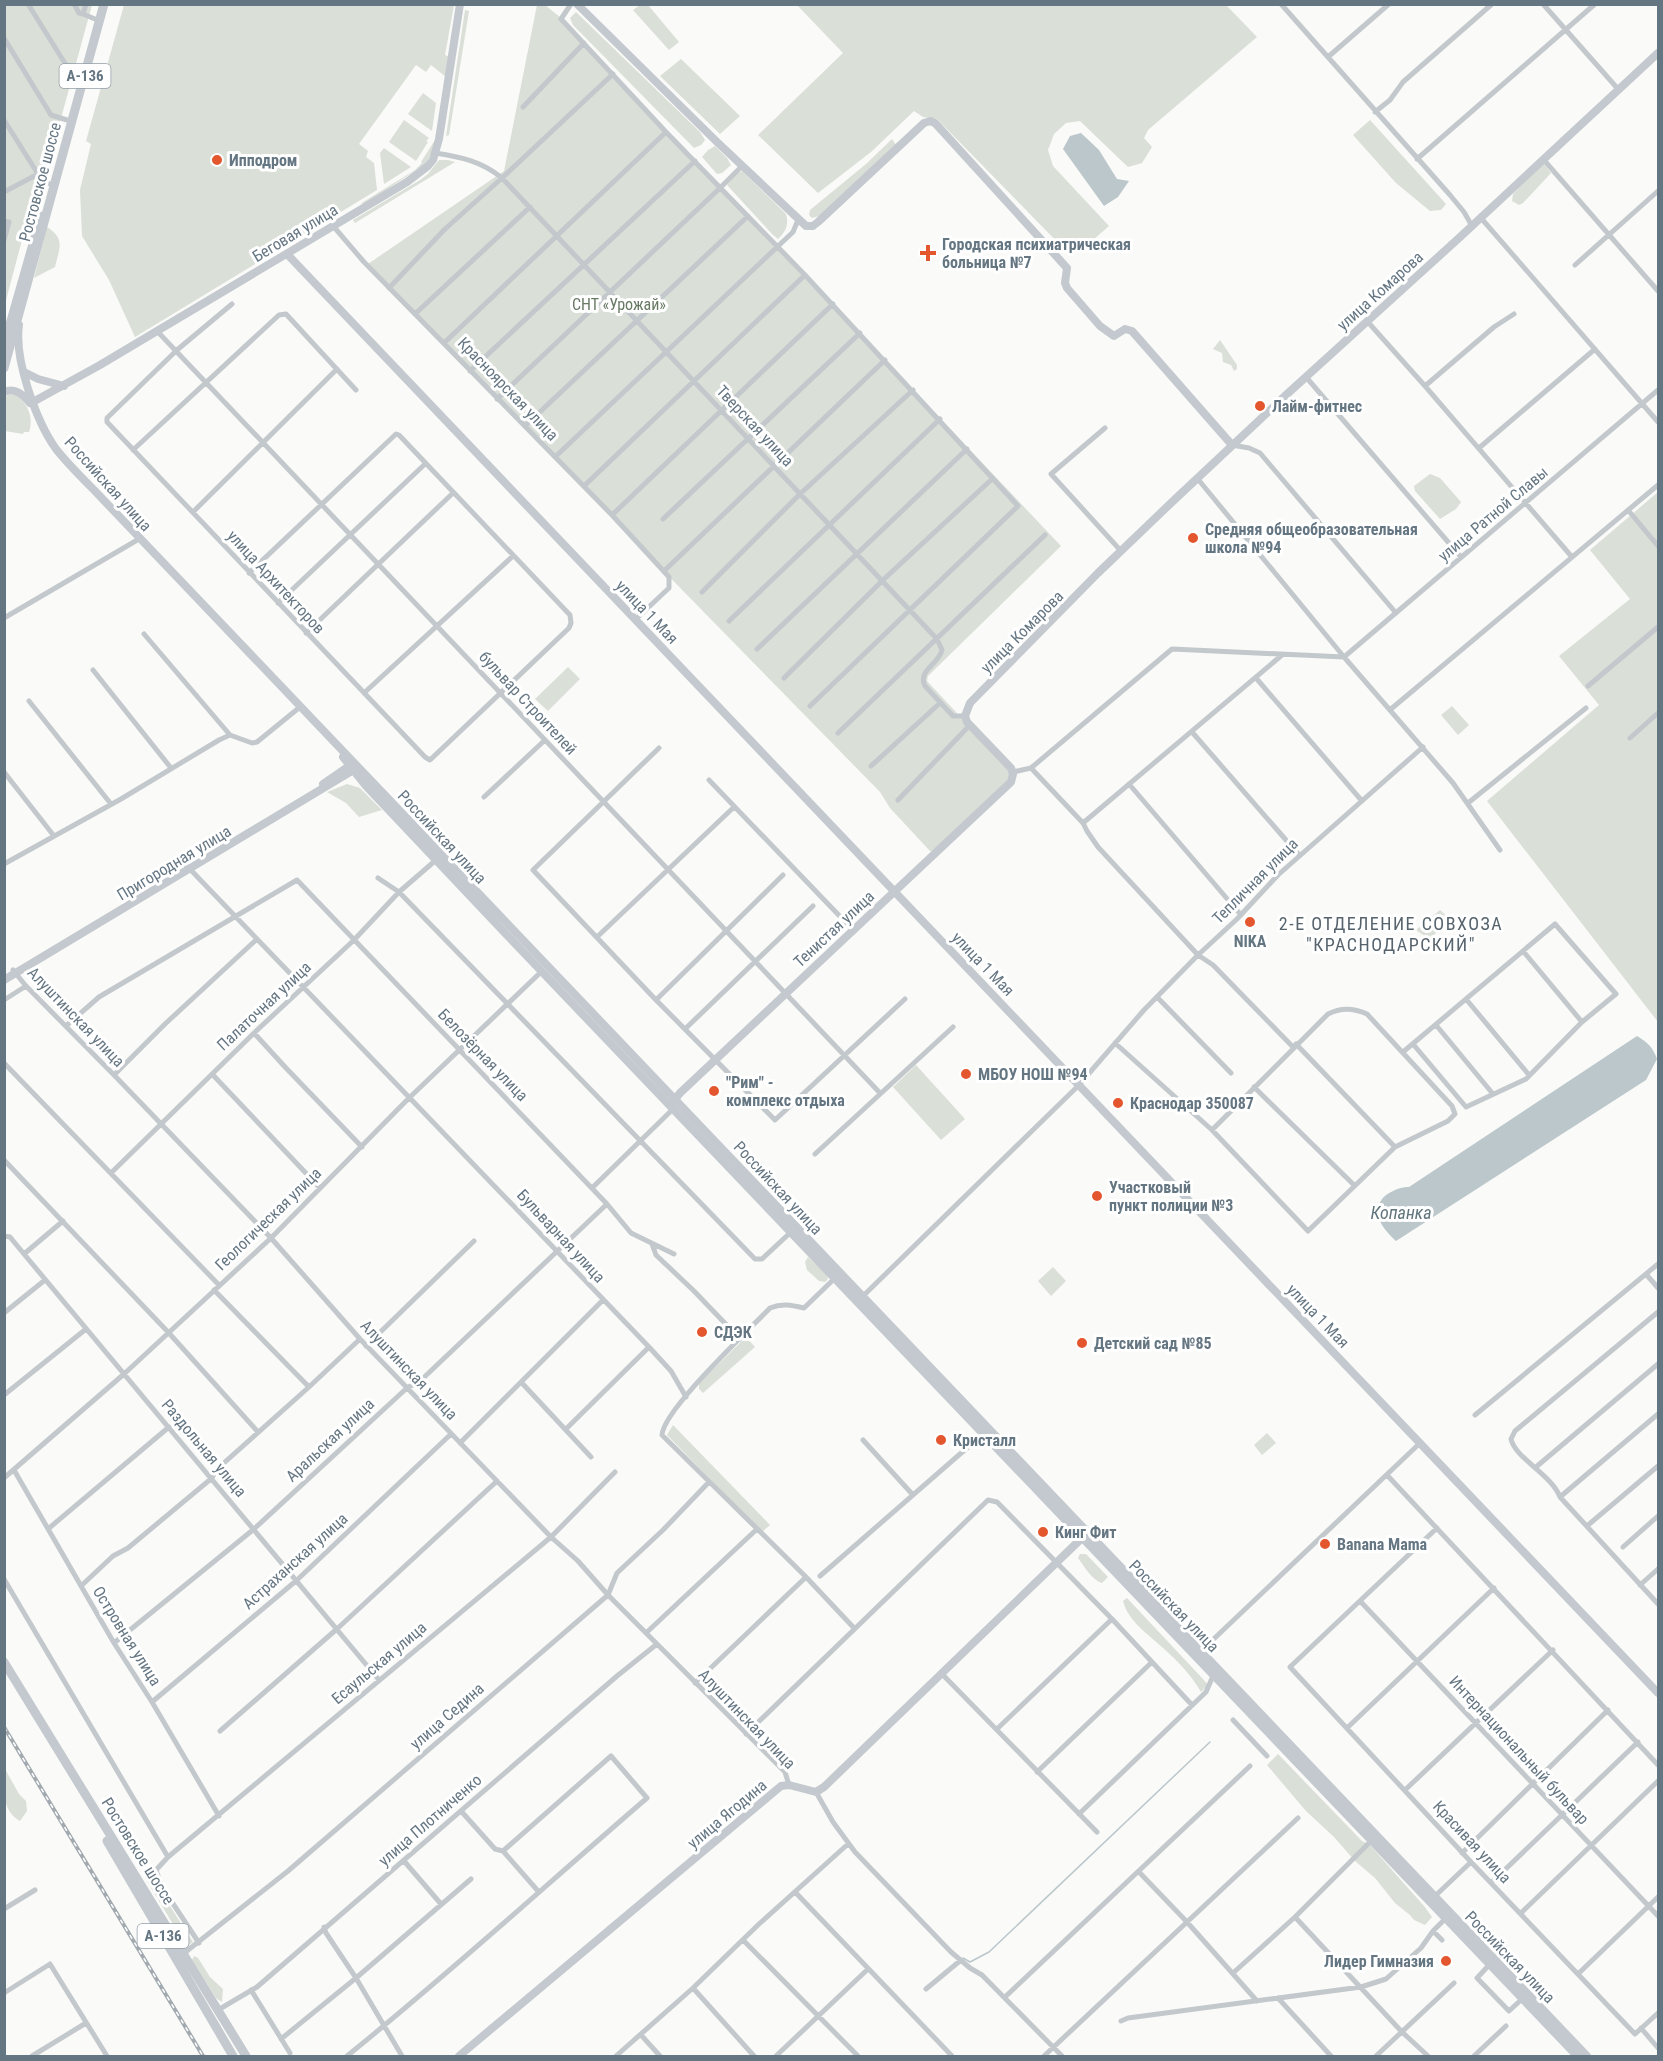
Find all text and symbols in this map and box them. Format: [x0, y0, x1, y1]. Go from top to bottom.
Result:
road number: А-136 [60, 64, 110, 88]
street label: Ростовское шоссе [15, 120, 65, 244]
place label: Ипподром [229, 151, 298, 170]
marker: Ипподром [210, 153, 224, 167]
street label: Беговая улица [249, 200, 341, 266]
place label: Городская психиатрическая больница №7 [942, 235, 1131, 272]
marker: Городская психиатрическая больница №7 [919, 244, 937, 262]
street label: улица Комарова [1333, 248, 1427, 334]
park label: СНТ «Урожай» [572, 295, 666, 314]
street label: Красноярская улица [454, 333, 562, 445]
street label: Тверская улица [713, 382, 797, 470]
place label: Лайм-фитнес [1272, 397, 1362, 416]
marker: Лайм-фитнес [1253, 399, 1267, 413]
street label: Российская улица [61, 433, 155, 535]
street label: улица Ратной Славы [1434, 463, 1552, 565]
place label: Средняя общеобразовательная школа №94 [1205, 520, 1418, 557]
street label: улица Архитекторов [223, 526, 329, 638]
marker: Средняя общеобразовательная школа №94 [1186, 531, 1200, 545]
street label: улица 1 Мая [612, 576, 682, 648]
street label: улица Комарова [977, 587, 1067, 677]
street label: бульвар Строителей [475, 647, 581, 759]
street label: Российская улица [394, 786, 490, 888]
street label: Пригородная улица [114, 821, 234, 905]
street label: Тепличная улица [1208, 834, 1302, 928]
street label: Тенистая улица [790, 887, 878, 971]
district label: 2-Е ОТДЕЛЕНИЕ СОВХОЗА "КРАСНОДАРСКИЙ" [1279, 913, 1503, 955]
marker: NIKA [1243, 915, 1257, 929]
street label: улица 1 Мая [948, 928, 1018, 1000]
place label: NIKA [1234, 932, 1267, 951]
street label: Палаточная улица [213, 958, 315, 1054]
street label: Алуштинская улица [24, 963, 128, 1071]
street label: Белозёрная улица [434, 1005, 532, 1105]
place label: МБОУ НОШ №94 [978, 1065, 1088, 1084]
marker: МБОУ НОШ №94 [959, 1067, 973, 1081]
place label: "Рим" - комплекс отдыха [726, 1073, 845, 1110]
marker: "Рим" - комплекс отдыха [707, 1084, 721, 1098]
place label: Краснодар 350087 [1130, 1094, 1254, 1113]
marker: Краснодар 350087 [1111, 1096, 1125, 1110]
street label: Российская улица [730, 1137, 826, 1239]
street label: Геологическая улица [211, 1164, 325, 1274]
place label: Участковый пункт полиции №3 [1109, 1178, 1233, 1215]
street label: Бульварная улица [513, 1185, 609, 1287]
marker: Участковый пункт полиции №3 [1090, 1189, 1104, 1203]
water label: Копанка [1370, 1202, 1432, 1223]
street label: улица 1 Мая [1283, 1280, 1353, 1352]
street label: Алуштинская улица [357, 1316, 461, 1424]
place label: СДЭК [714, 1323, 753, 1342]
marker: СДЭК [695, 1325, 709, 1339]
place label: Детский сад №85 [1094, 1334, 1212, 1353]
marker: Детский сад №85 [1075, 1336, 1089, 1350]
street label: Аральская улица [282, 1394, 378, 1486]
street label: Раздольная улица [158, 1395, 250, 1501]
place label: Кристалл [953, 1431, 1016, 1450]
marker: Кристалл [934, 1433, 948, 1447]
street label: Астраханская улица [239, 1509, 351, 1613]
place label: Кинг Фит [1055, 1523, 1116, 1542]
marker: Кинг Фит [1036, 1525, 1050, 1539]
place label: Banana Mama [1337, 1535, 1428, 1554]
marker: Banana Mama [1318, 1537, 1332, 1551]
street label: Российская улица [1125, 1556, 1223, 1656]
street label: Островная улица [89, 1583, 165, 1689]
street label: Есаульская улица [328, 1618, 430, 1708]
street label: Алуштинская улица [695, 1665, 799, 1773]
street label: Интернациональный бульвар [1445, 1672, 1593, 1828]
street label: улица Седина [406, 1679, 488, 1753]
street label: улица Плотниченко [375, 1770, 485, 1870]
street label: улица Ягодина [684, 1775, 770, 1853]
street label: Ростовское шоссе [97, 1794, 179, 1908]
street label: Красивая улица [1429, 1797, 1515, 1887]
street label: Российская улица [1461, 1907, 1559, 2007]
road number: А-136 [138, 1924, 188, 1948]
place label: Лидер Гимназия [1324, 1952, 1434, 1971]
marker: Лидер Гимназия [1439, 1954, 1453, 1968]

